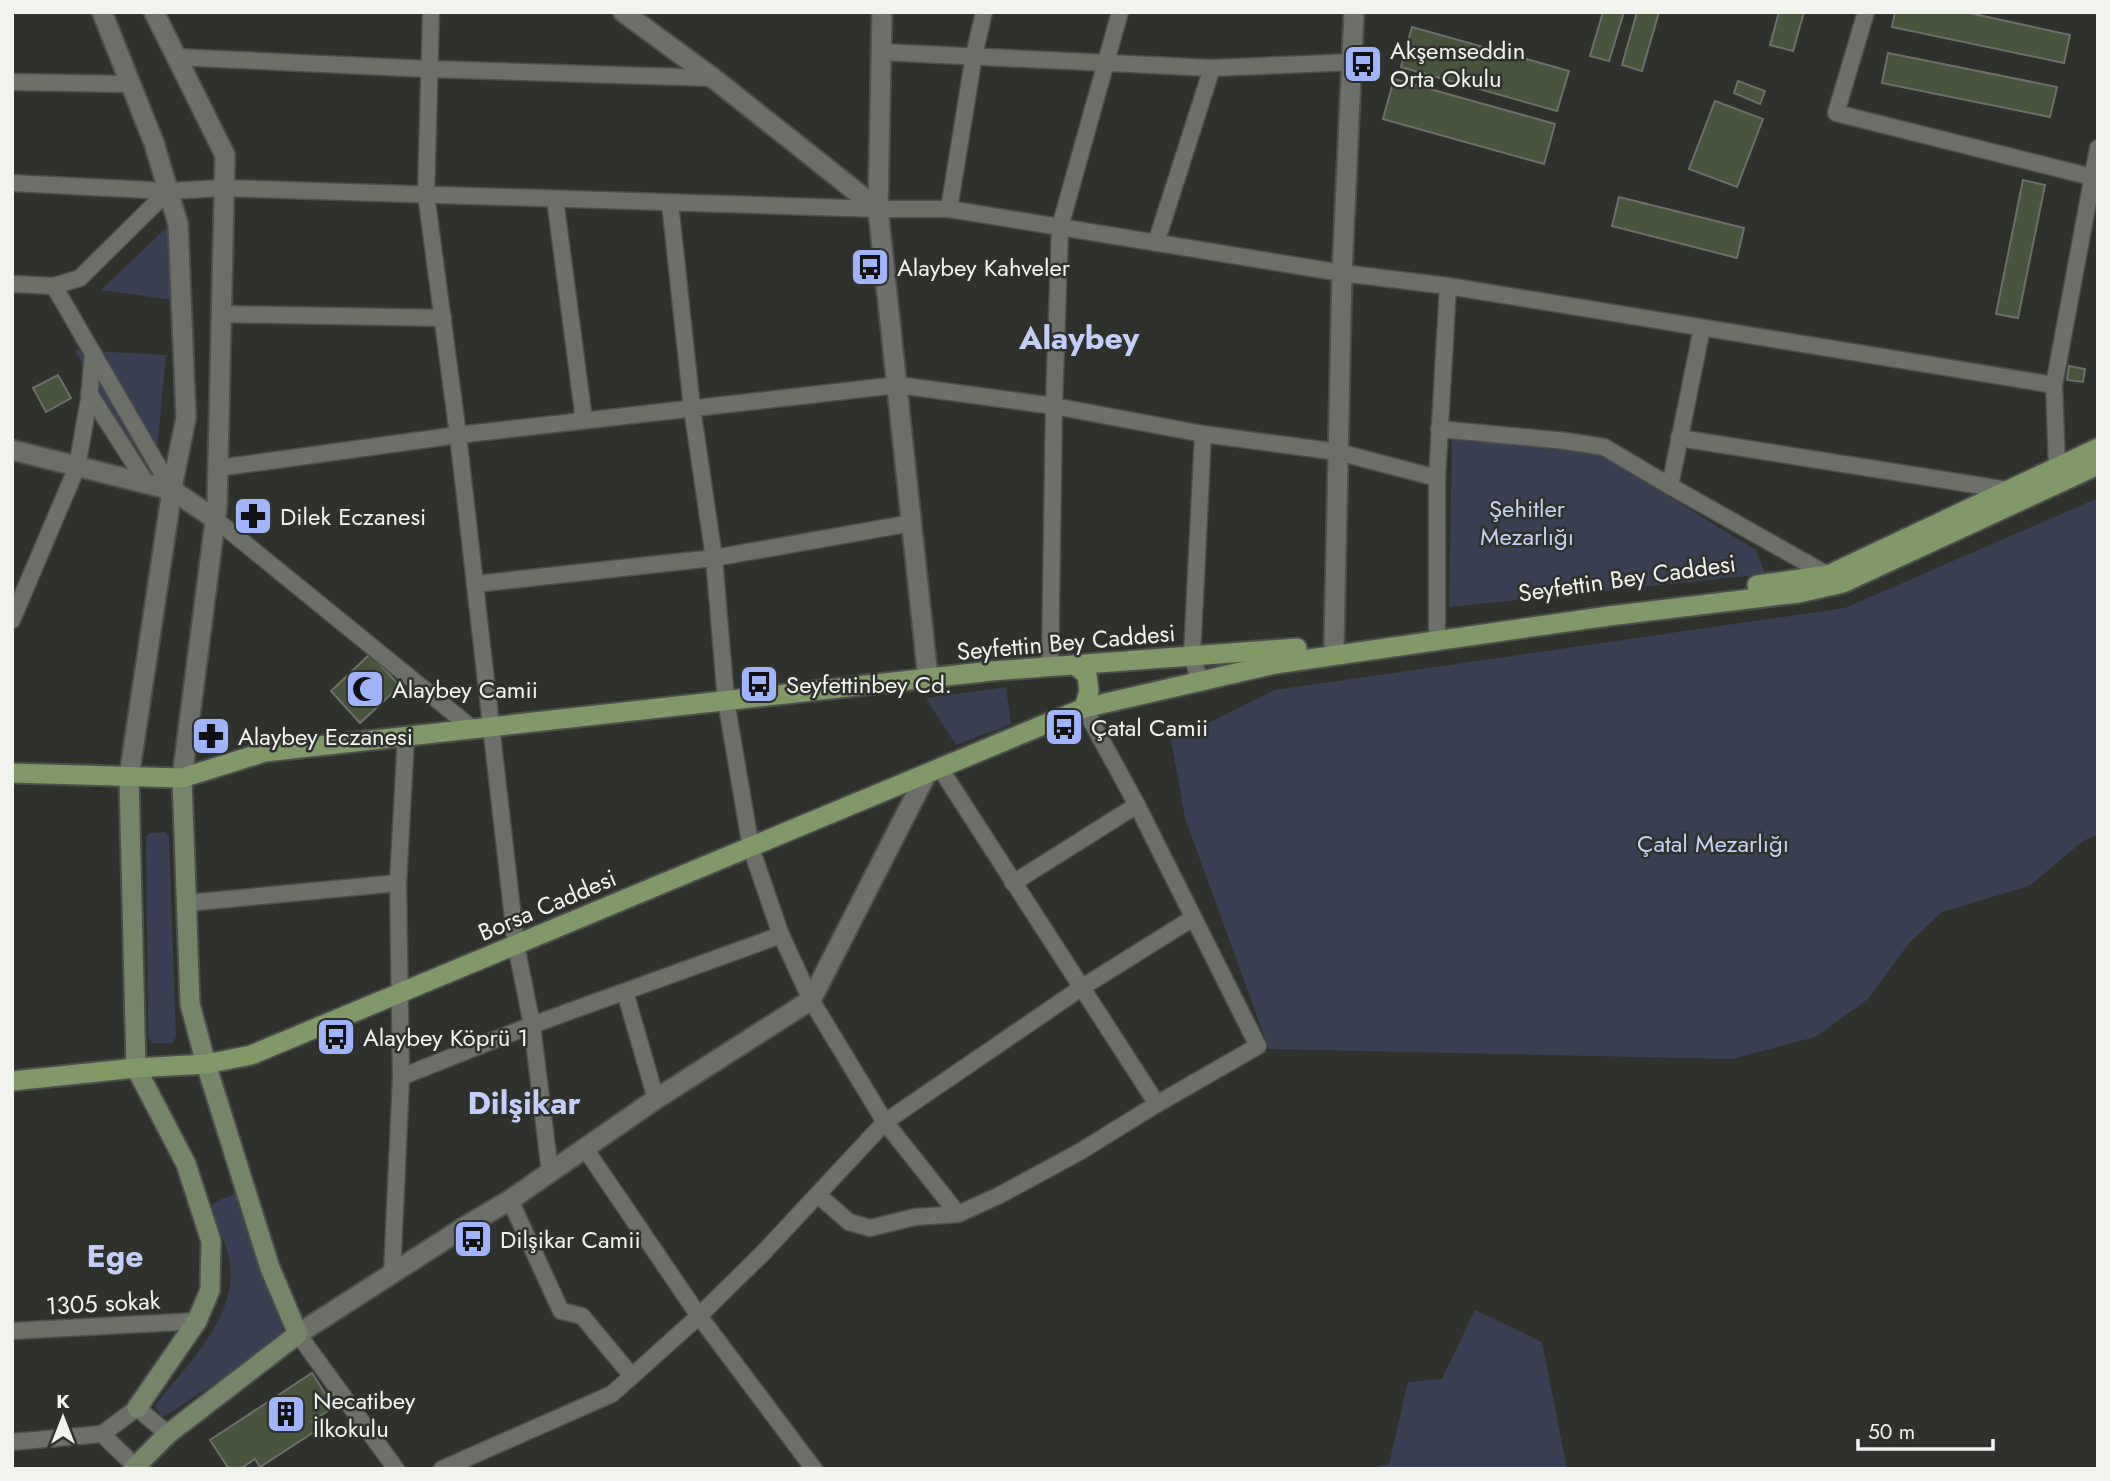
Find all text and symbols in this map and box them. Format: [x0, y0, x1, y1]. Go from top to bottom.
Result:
place label: Akşemseddin Orta Okulu [1390, 33, 1525, 96]
bus stop icon: Akşemseddin Orta Okulu [1342, 43, 1384, 85]
bus stop icon: Alaybey Kahveler [849, 246, 891, 288]
place label: Alaybey Kahveler [897, 250, 1071, 285]
district label: Alaybey [1018, 315, 1139, 361]
park label: Şehitler Mezarlığı [1480, 491, 1574, 554]
pharmacy icon: Dilek Eczanesi [232, 495, 274, 537]
place label: Dilek Eczanesi [280, 499, 426, 534]
street label: Seyfettin Bey Caddesi [1516, 545, 1738, 611]
street label: Seyfettin Bey Caddesi [955, 615, 1177, 669]
bus stop icon: Seyfettinbey Cd. [738, 663, 780, 705]
place label: Seyfettinbey Cd. [786, 667, 952, 702]
mosque icon: Alaybey Camii [344, 668, 386, 710]
place label: Alaybey Camii [392, 672, 538, 707]
bus stop icon: Çatal Camii [1043, 706, 1085, 748]
place label: Çatal Camii [1091, 710, 1208, 745]
pharmacy icon: Alaybey Eczanesi [190, 715, 232, 757]
place label: Alaybey Eczanesi [238, 719, 413, 754]
park label: Çatal Mezarlığı [1637, 826, 1789, 861]
street label: Borsa Caddesi [473, 860, 621, 950]
bus stop icon: Alaybey Köprü 1 [315, 1016, 357, 1058]
place label: Alaybey Köprü 1 [363, 1020, 528, 1055]
district label: Dilşikar [467, 1080, 581, 1126]
bus stop icon: Dilşikar Camii [452, 1218, 494, 1260]
place label: Dilşikar Camii [500, 1222, 641, 1257]
district label: Ege [86, 1233, 144, 1279]
street label: 1305 sokak [45, 1283, 162, 1323]
north arrow [28, 1383, 98, 1453]
place label: Necatibey İlkokulu [313, 1383, 416, 1446]
text: K [56, 1388, 70, 1415]
building icon: Necatibey İlkokulu [265, 1393, 307, 1435]
scale bar [1858, 1408, 1993, 1452]
text: 50 m [1868, 1417, 1915, 1447]

